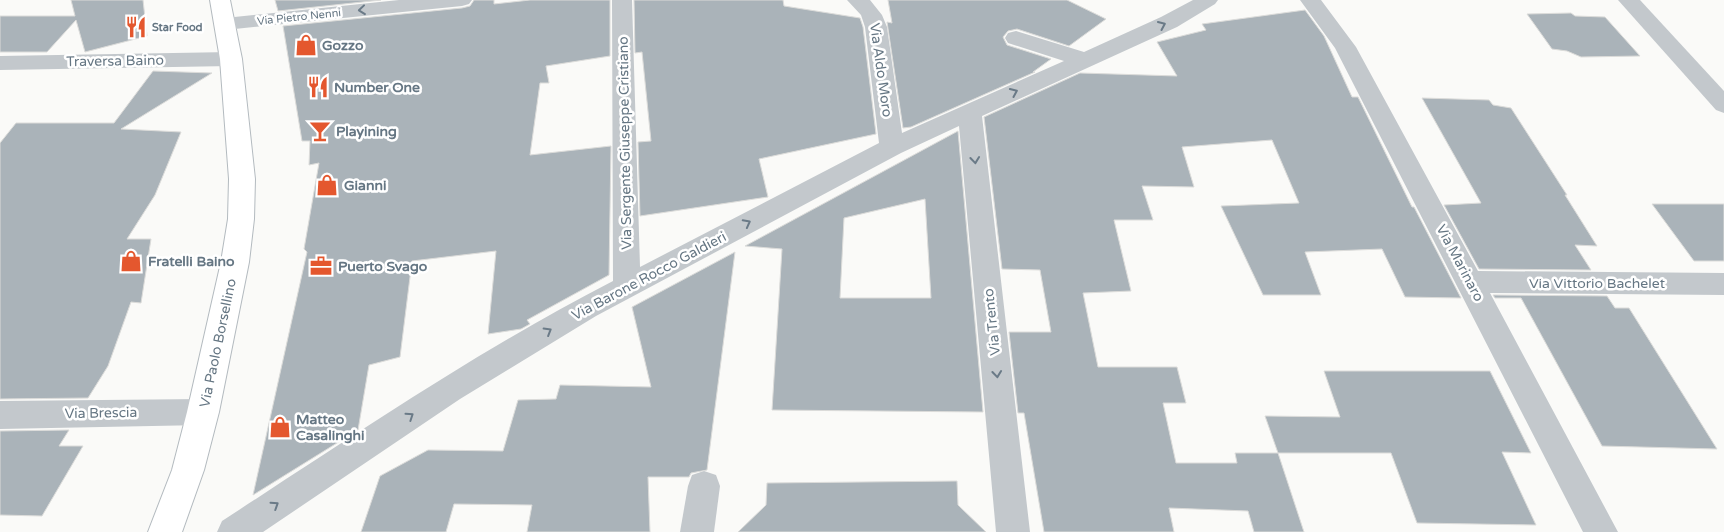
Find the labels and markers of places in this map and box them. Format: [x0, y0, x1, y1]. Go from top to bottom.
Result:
restaurant icon: Star Food [123, 14, 149, 40]
place label: Star Food [152, 21, 203, 34]
shop icon: Gozzo [293, 32, 319, 58]
place label: Gozzo [322, 37, 364, 54]
restaurant icon: Number One [305, 74, 331, 100]
place label: Number One [334, 79, 420, 96]
bar icon: Playining [307, 118, 333, 144]
place label: Playining [336, 123, 397, 140]
shop icon: Gianni [314, 172, 340, 198]
place label: Gianni [344, 177, 387, 194]
shop icon: Fratelli Baino [118, 248, 144, 274]
place label: Fratelli Baino [148, 253, 235, 270]
office icon: Puerto Svago [308, 253, 334, 279]
place label: Puerto Svago [338, 258, 428, 275]
place label: Matteo Casalinghi [296, 411, 365, 444]
shop icon: Matteo Casalinghi [267, 414, 293, 440]

